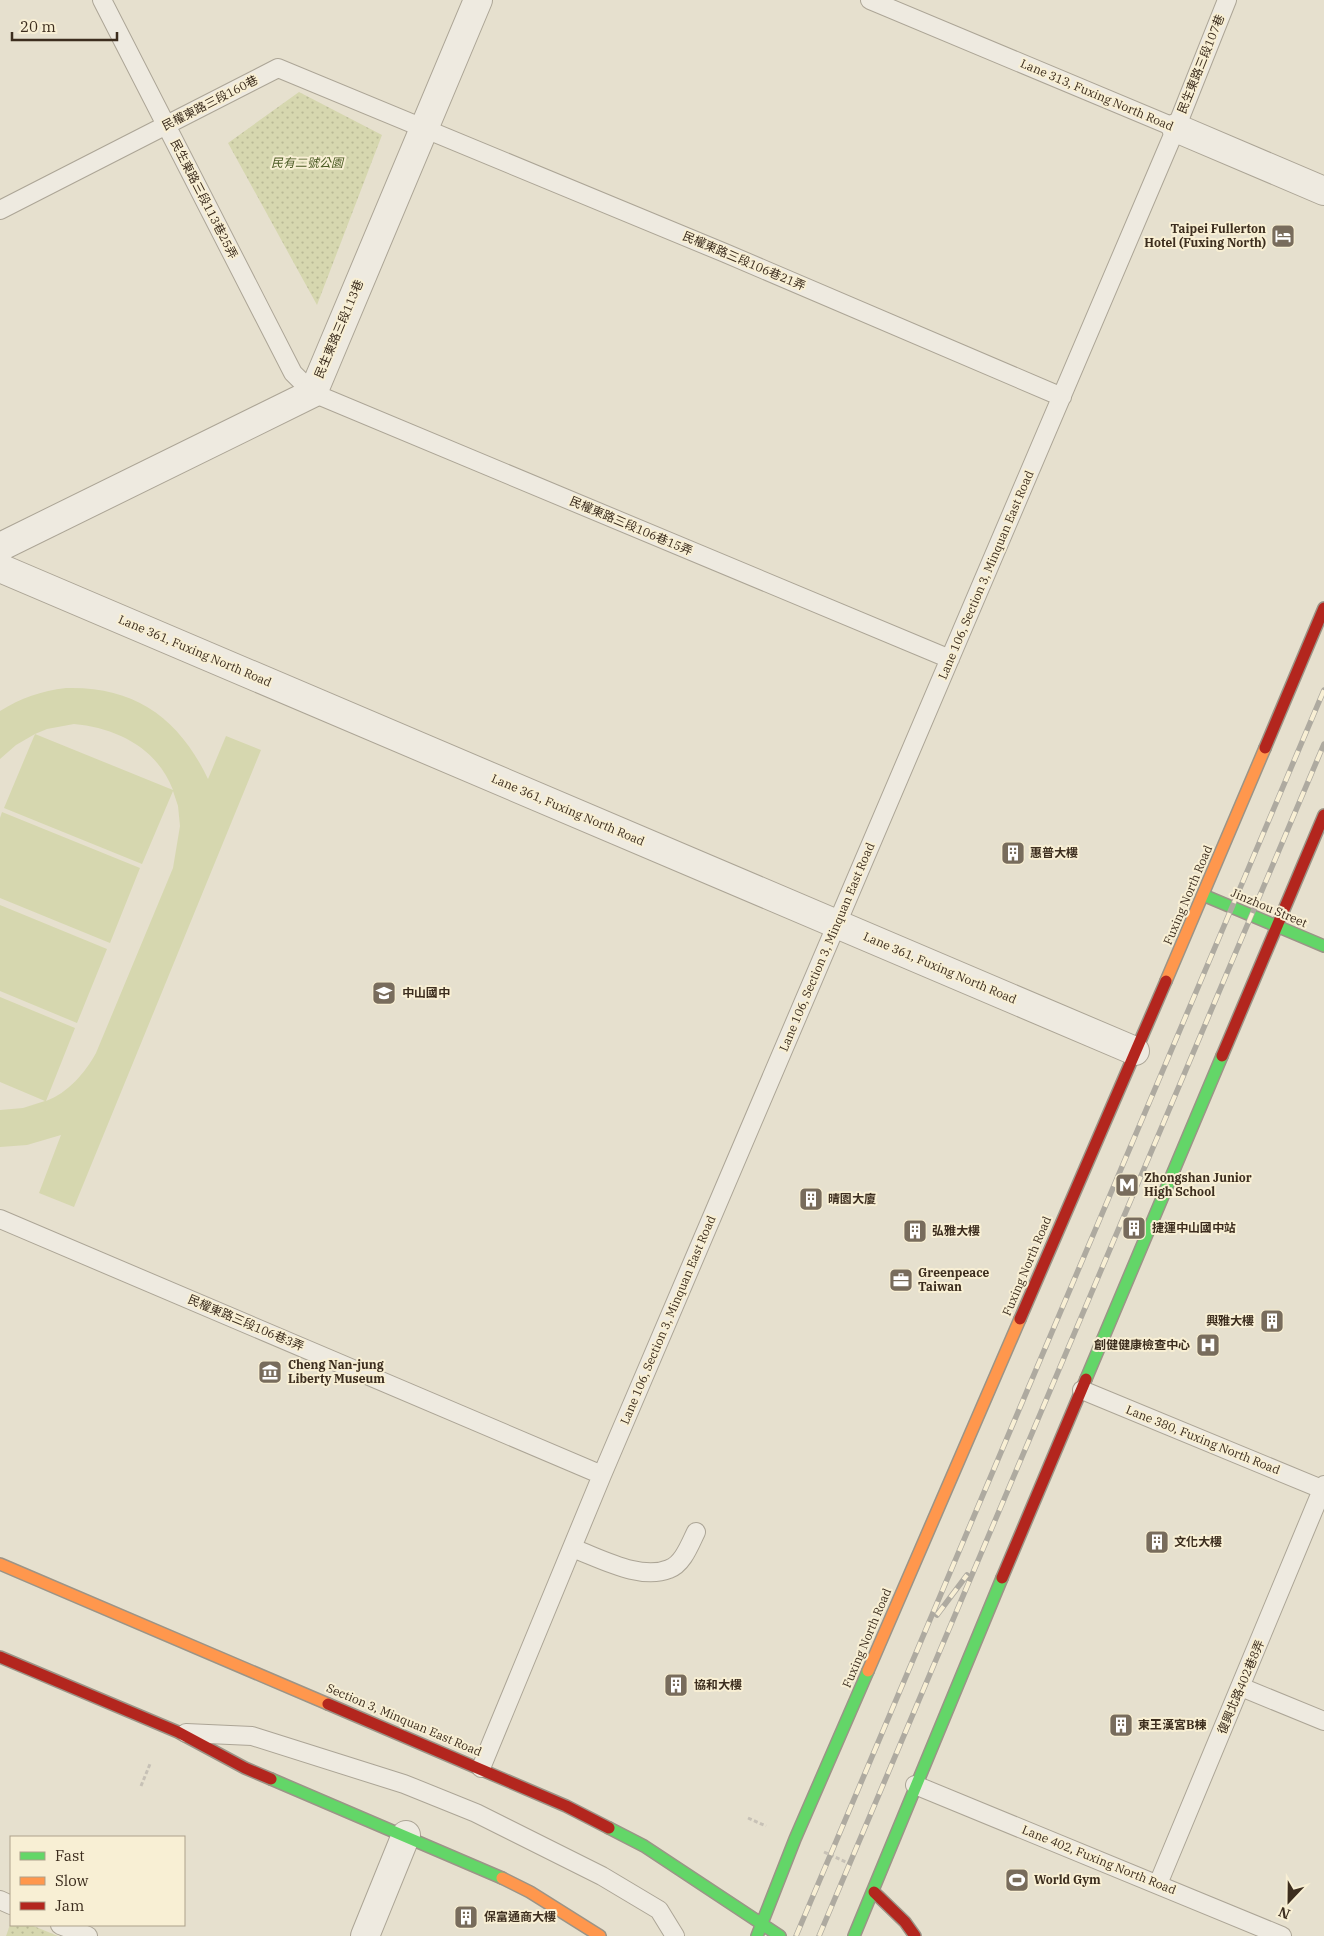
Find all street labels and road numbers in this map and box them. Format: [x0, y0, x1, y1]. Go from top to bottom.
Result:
street label: 民生東路三段107巷 [1174, 12, 1227, 116]
street label: Lane 313, Fuxing North Road [1018, 55, 1176, 134]
street label: 民權東路三段160巷 [159, 72, 260, 133]
street label: 民生東路三段113巷25弄 [168, 137, 241, 261]
street label: 民權東路三段106巷21弄 [681, 228, 808, 293]
street label: 民生東路三段113巷 [311, 277, 366, 380]
street label: Lane 106, Section 3, Minquan East Road [935, 468, 1036, 682]
street label: 民權東路三段106巷15弄 [568, 493, 695, 558]
street label: Lane 361, Fuxing North Road [116, 611, 274, 690]
street label: Lane 361, Fuxing North Road [489, 770, 647, 849]
street label: Lane 106, Section 3, Minquan East Road [776, 840, 877, 1054]
street label: Fuxing North Road [1160, 843, 1215, 947]
street label: Jinzhou Street [1229, 885, 1310, 930]
street label: Lane 361, Fuxing North Road [861, 928, 1019, 1007]
street label: Lane 106, Section 3, Minquan East Road [617, 1213, 718, 1427]
street label: Fuxing North Road [999, 1214, 1054, 1318]
street label: 民權東路三段106巷3弄 [186, 1291, 307, 1354]
street label: Lane 380, Fuxing North Road [1124, 1402, 1282, 1477]
street label: Fuxing North Road [839, 1586, 894, 1690]
street label: 復興北路402巷8弄 [1214, 1637, 1267, 1736]
street label: Section 3, Minquan East Road [324, 1680, 484, 1759]
street label: Lane 402, Fuxing North Road [1020, 1822, 1178, 1897]

